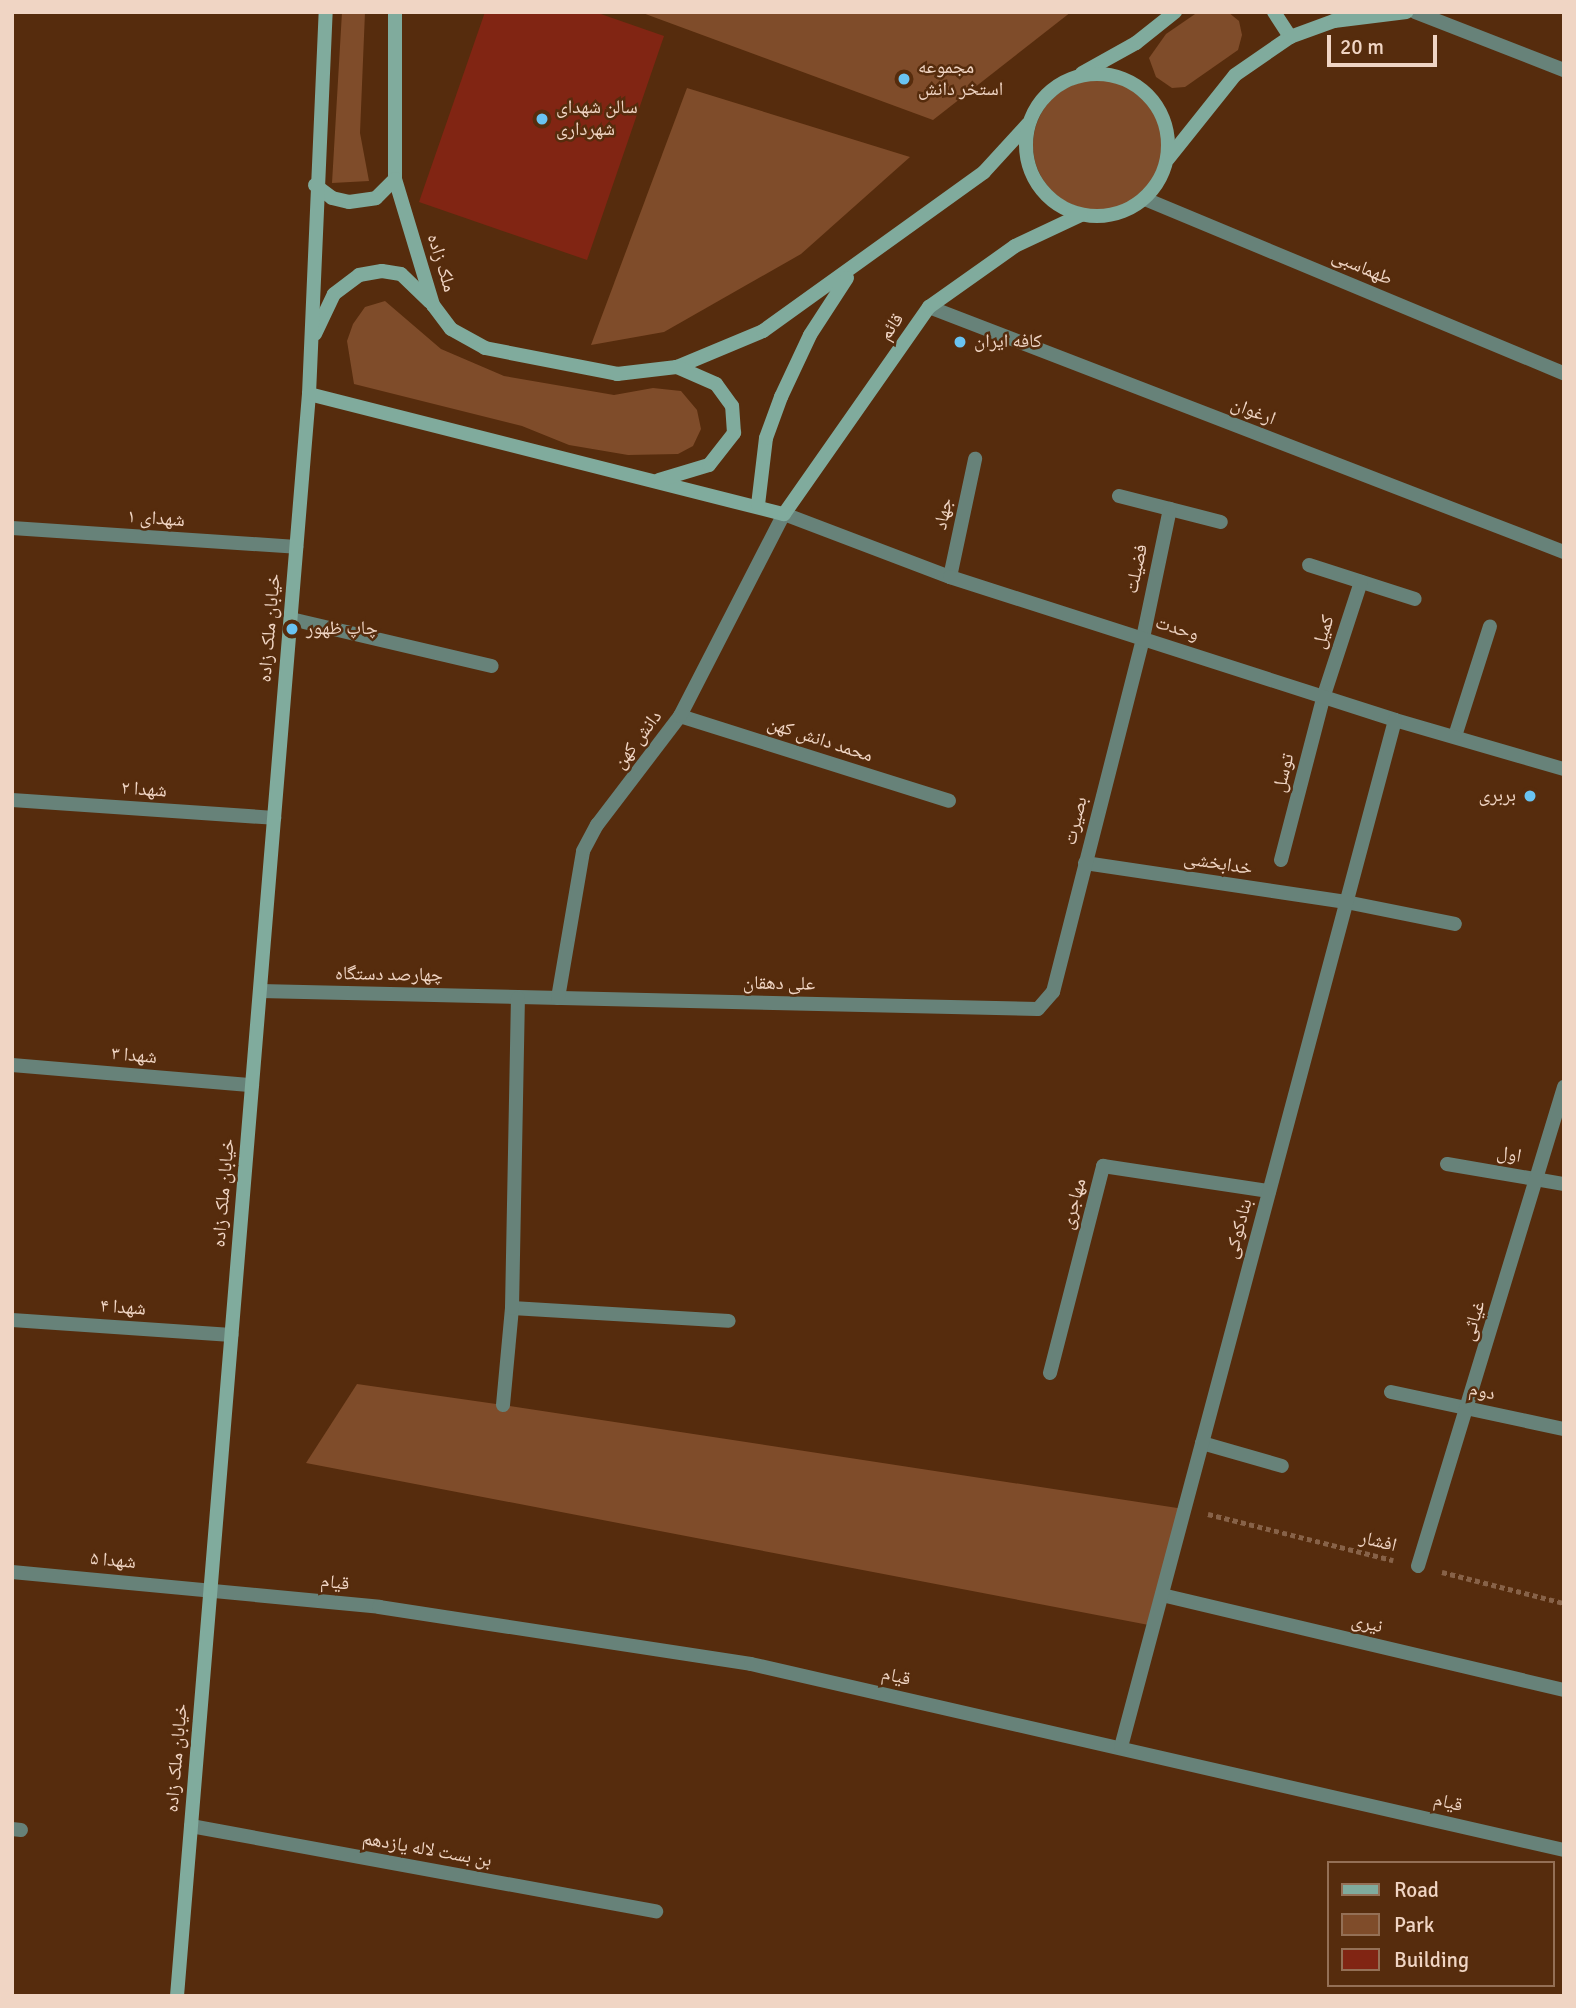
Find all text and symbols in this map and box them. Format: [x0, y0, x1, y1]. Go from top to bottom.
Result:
scale bar [1331, 21, 1441, 65]
text: 20 m [1340, 34, 1384, 60]
place label: مجموعه استخر دانش [918, 57, 1003, 101]
marker: مجموعه استخر دانش [896, 71, 912, 87]
place label: سالن شهدای شهرداری [556, 97, 638, 141]
marker: سالن شهدای شهرداری [534, 111, 550, 127]
street label: ملک زاده [421, 231, 461, 295]
street label: طهماسبی [1328, 245, 1396, 291]
street label: قائم [875, 309, 909, 345]
place label: کافه ایران [974, 331, 1042, 353]
marker: کافه ایران [952, 334, 968, 350]
street label: ارغوان [1227, 393, 1279, 431]
street label: جهاد [930, 496, 958, 532]
street label: شهدای ۱ [126, 506, 186, 532]
street label: فضیلت [1121, 542, 1153, 596]
street label: خیابان ملک زاده [254, 573, 286, 683]
street label: وحدت [1152, 612, 1202, 646]
street label: کمیل [1308, 612, 1340, 652]
place label: چاپ ظهور [306, 618, 378, 640]
marker: چاپ ظهور [284, 621, 300, 637]
street label: دانش کهن [609, 706, 667, 774]
street label: محمد دانش کهن [764, 712, 876, 768]
street label: توسل [1268, 751, 1300, 795]
street label: شهدا ۲ [120, 777, 168, 803]
place label: بربری [1478, 785, 1516, 807]
marker: بربری [1522, 788, 1538, 804]
street label: بصیرت [1059, 794, 1093, 848]
street label: خدابخشی [1182, 847, 1254, 881]
street label: چهارصد دستگاه [335, 963, 443, 987]
street label: علی دهقان [743, 972, 815, 996]
street label: شهدا ۳ [110, 1043, 158, 1069]
street label: خیابان ملک زاده [208, 1138, 240, 1248]
street label: اول [1495, 1142, 1523, 1168]
street label: مهاجری [1056, 1176, 1092, 1232]
street label: بنادکوکی [1220, 1197, 1258, 1261]
street label: شهدا ۴ [99, 1295, 147, 1321]
street label: غیاثی [1457, 1298, 1491, 1344]
street label: دوم [1467, 1378, 1497, 1406]
street label: افشار [1357, 1526, 1399, 1558]
street label: شهدا ۵ [89, 1548, 137, 1574]
street label: قیام [319, 1570, 351, 1596]
street label: نیری [1349, 1609, 1385, 1639]
street label: قیام [879, 1663, 913, 1691]
street label: خیابان ملک زاده [161, 1703, 193, 1813]
street label: قیام [1431, 1789, 1465, 1817]
street label: بن بست لاله یازدهم [361, 1827, 493, 1873]
legend [1328, 1861, 1555, 1987]
text: Road [1394, 1877, 1439, 1903]
text: Park [1394, 1912, 1434, 1938]
text: Building [1394, 1947, 1469, 1973]

